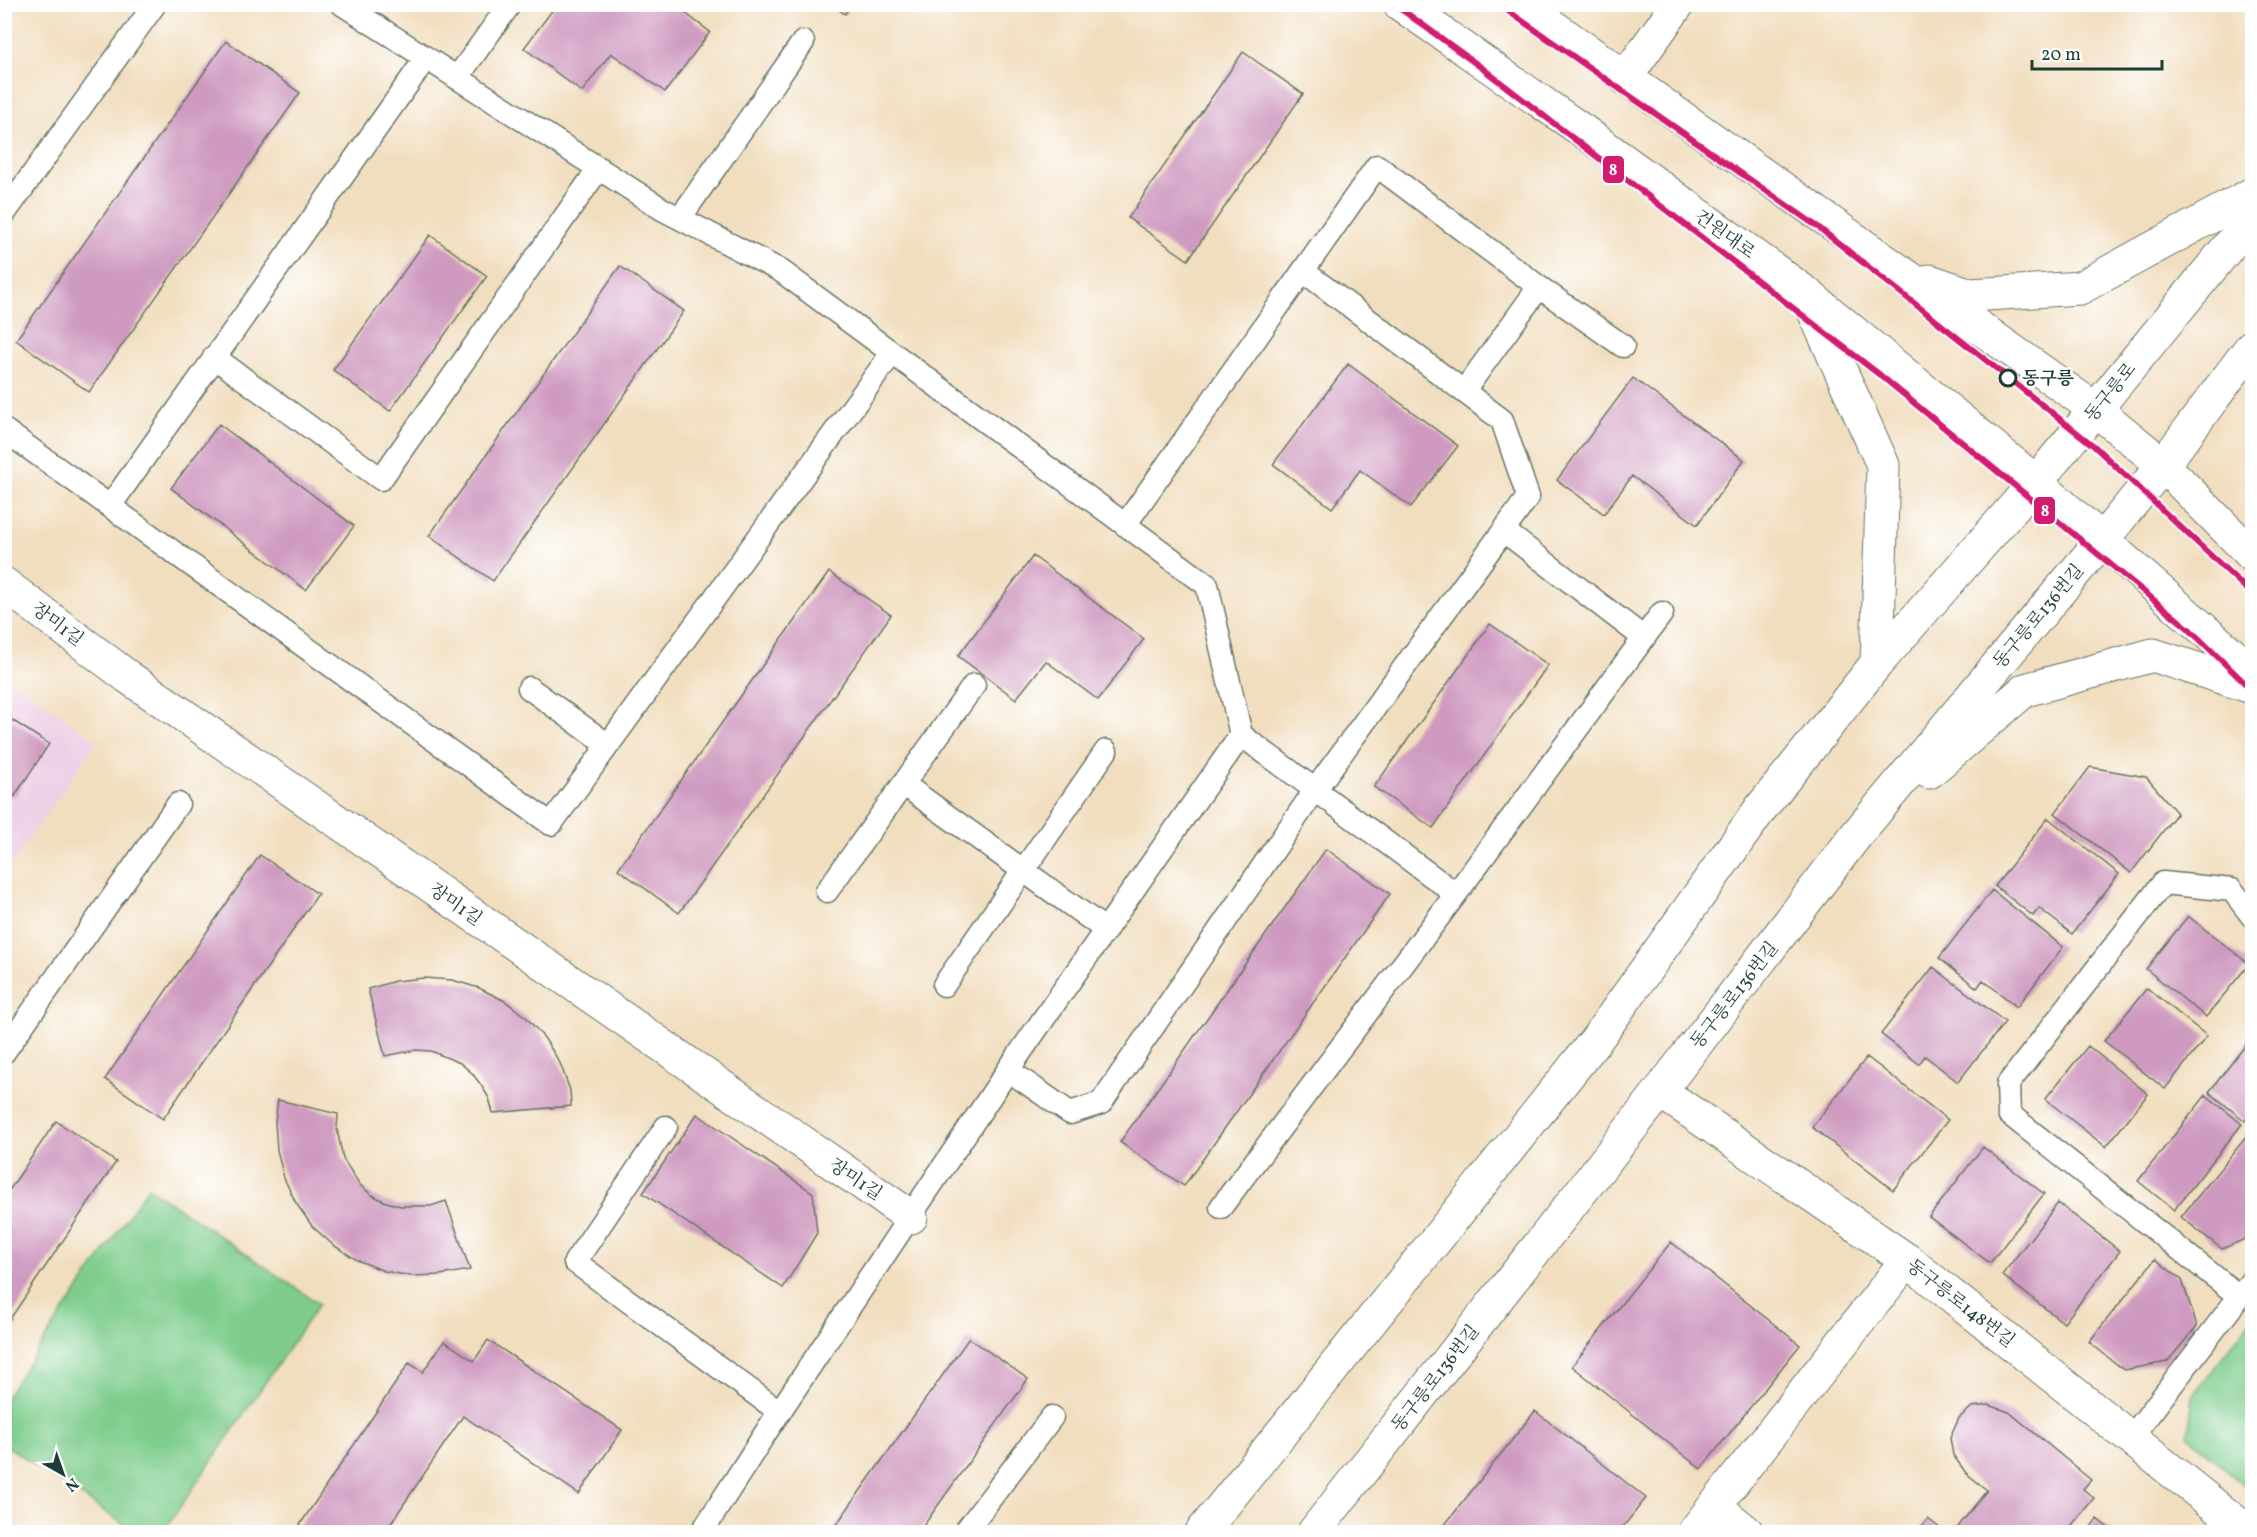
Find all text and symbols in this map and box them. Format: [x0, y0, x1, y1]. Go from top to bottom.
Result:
scale bar [2032, 33, 2162, 71]
text: 20 m [2041, 43, 2081, 68]
line badge: 8 [1602, 155, 1625, 184]
text: 8 [1609, 160, 1617, 182]
street label: 건원대로 [1689, 205, 1760, 266]
street label: 동구릉로 [2080, 358, 2143, 428]
place label: 동구릉 [2022, 367, 2075, 392]
marker: 동구릉 [1999, 369, 2017, 387]
line badge: 8 [2033, 496, 2056, 525]
text: 8 [2041, 501, 2049, 523]
street label: 동구릉로136번길 [1988, 559, 2090, 675]
street label: 장미1길 [26, 597, 88, 653]
street label: 장미1길 [424, 878, 487, 932]
street label: 동구릉로136번길 [1685, 937, 1785, 1055]
street label: 장미1길 [824, 1153, 887, 1207]
street label: 동구릉로148번길 [1901, 1254, 2019, 1354]
street label: 동구릉로136번길 [1386, 1320, 1486, 1438]
north arrow [33, 1444, 93, 1504]
text: N [60, 1472, 83, 1496]

